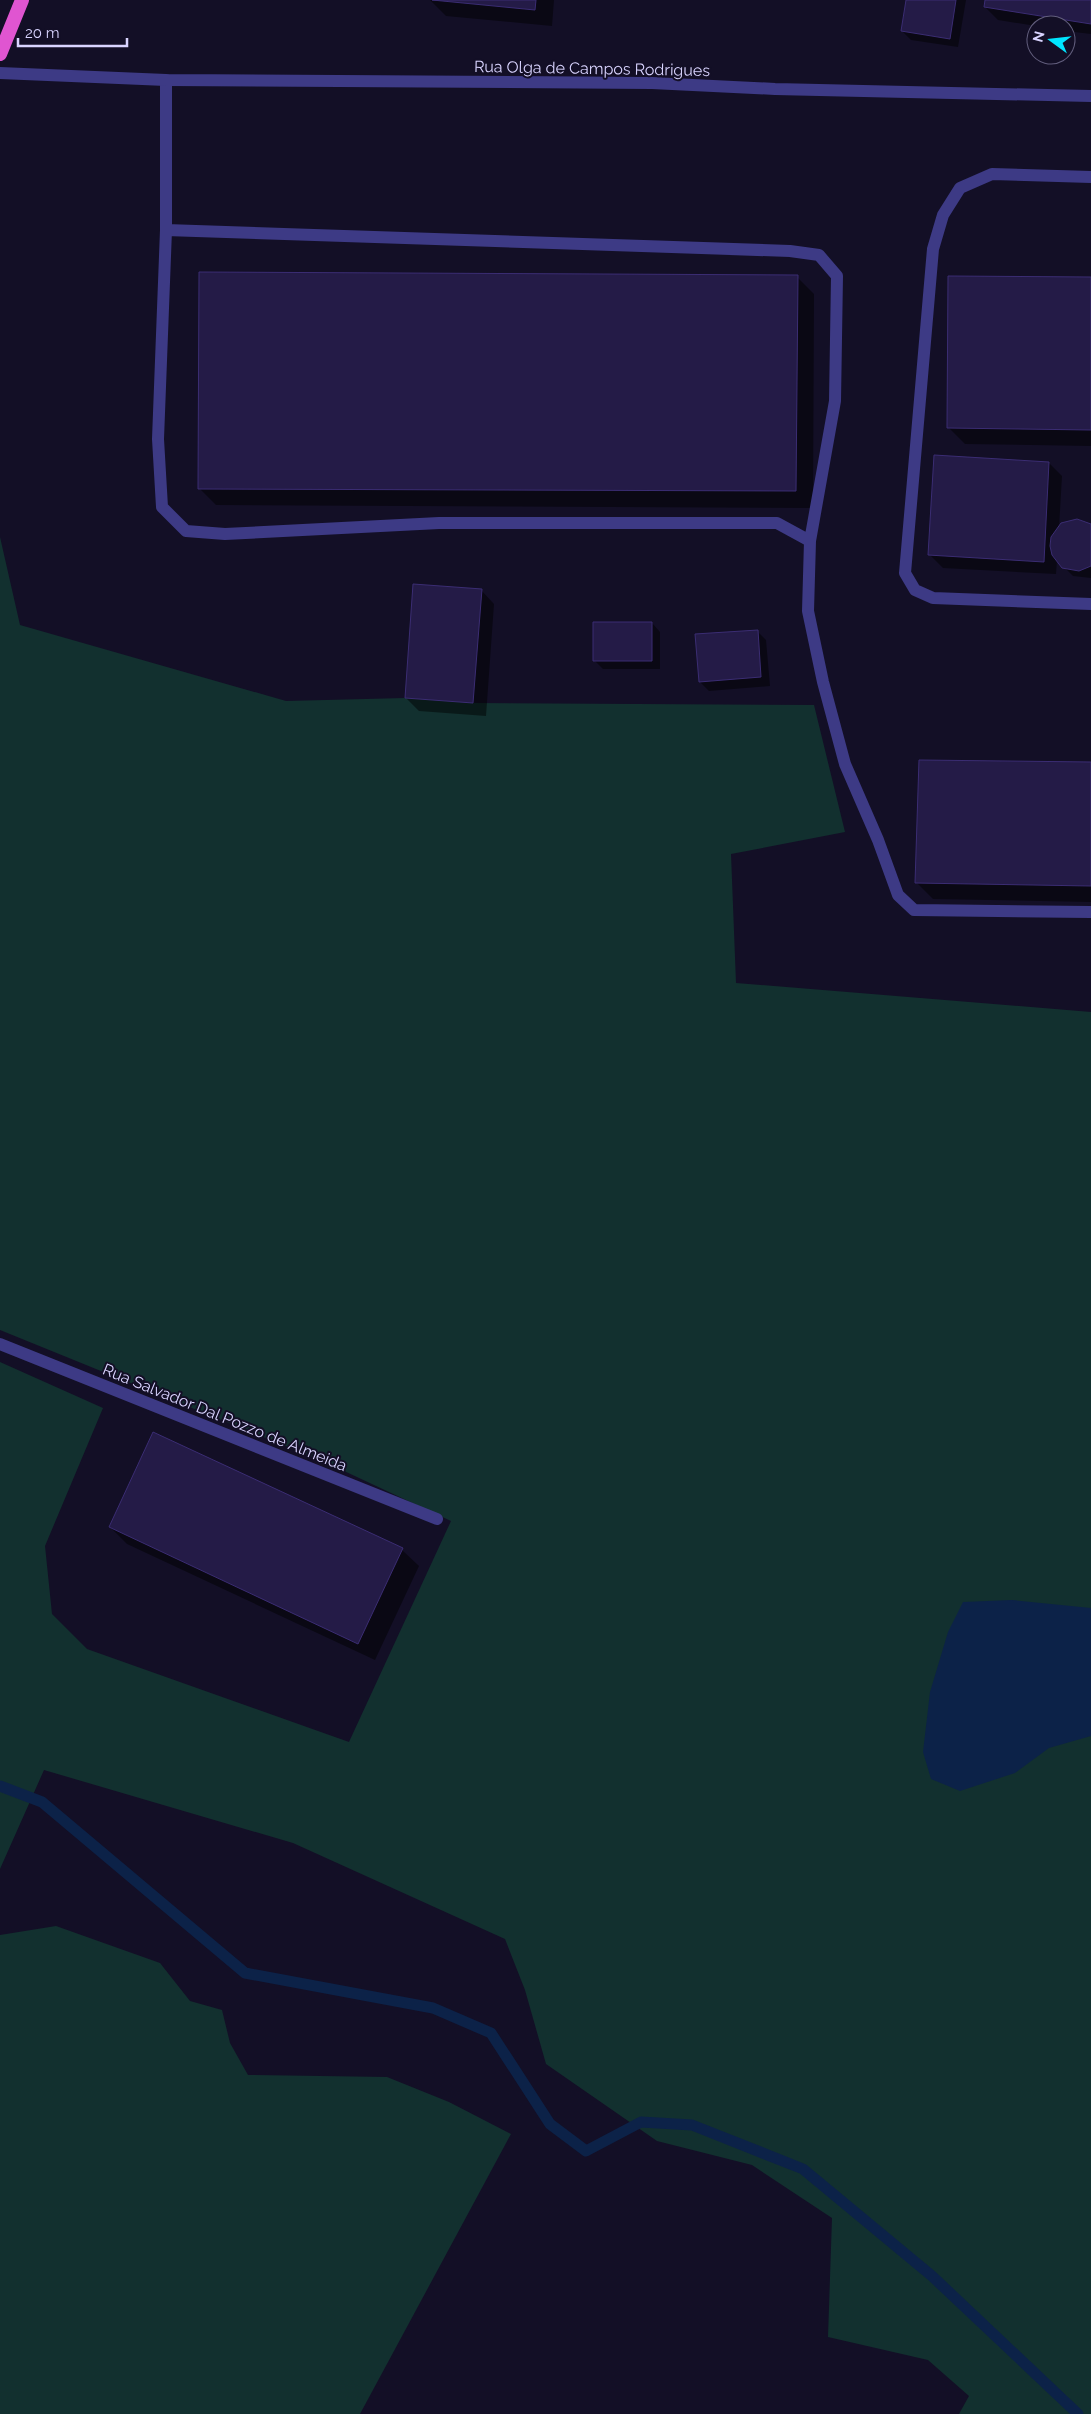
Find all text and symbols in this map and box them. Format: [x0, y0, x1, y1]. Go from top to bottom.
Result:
scale bar [18, 15, 126, 47]
north arrow [1026, 15, 1076, 65]
text: 20 m [25, 24, 60, 42]
text: N [1029, 29, 1048, 44]
street label: Rua Olga de Campos Rodrigues [474, 57, 710, 80]
street label: Rua Salvador Dal Pozzo de Almeida [100, 1360, 350, 1475]

